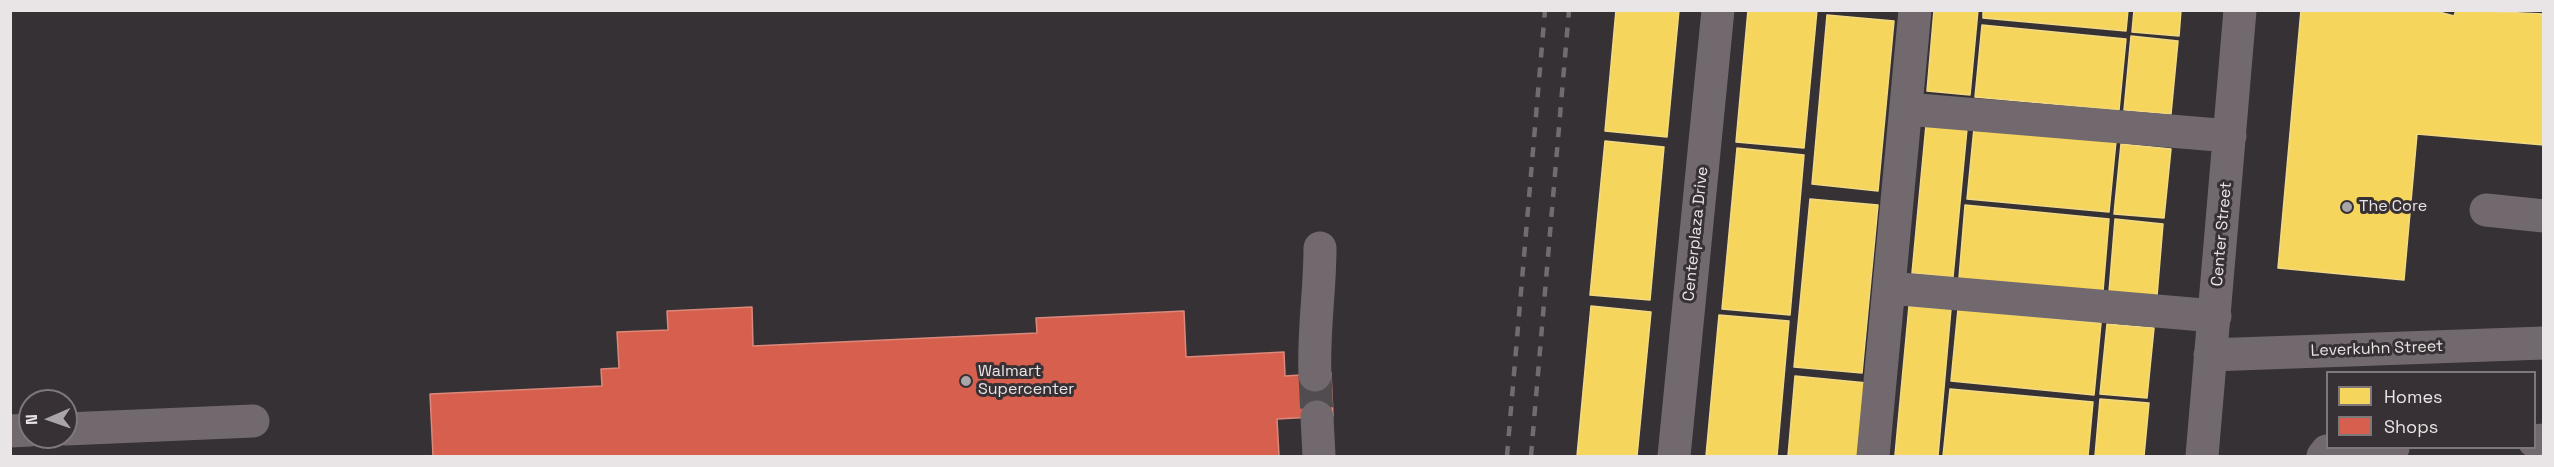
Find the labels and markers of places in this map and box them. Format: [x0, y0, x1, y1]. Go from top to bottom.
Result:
place label: The Core [2359, 197, 2427, 217]
marker: The Core [2340, 200, 2354, 214]
place label: Walmart Supercenter [978, 362, 1074, 400]
marker: Walmart Supercenter [959, 374, 973, 388]

